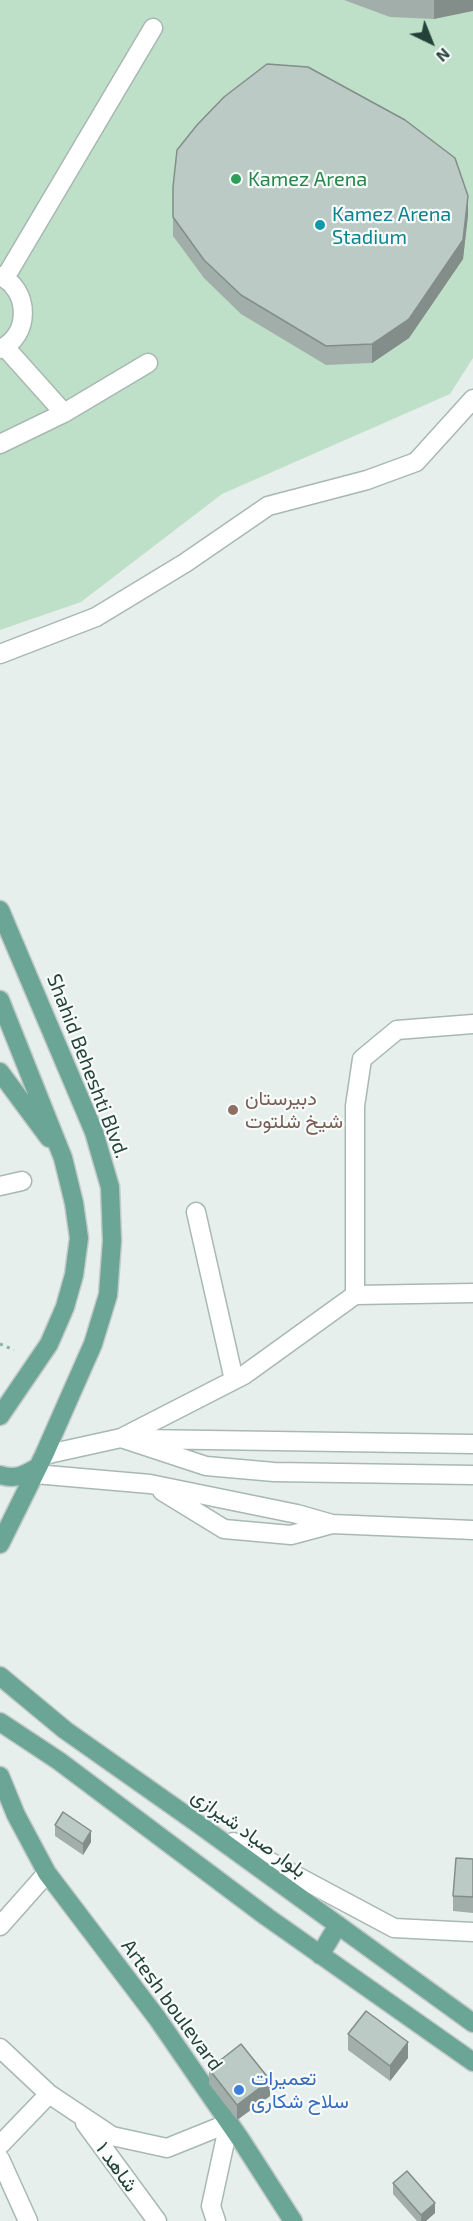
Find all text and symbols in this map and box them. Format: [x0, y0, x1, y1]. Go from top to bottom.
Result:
north arrow [401, 12, 461, 72]
text: N [433, 45, 454, 66]
place label: Kamez Arena [248, 167, 367, 191]
marker: Kamez Arena [229, 172, 243, 186]
place label: Kamez Arena Stadium [332, 202, 451, 249]
marker: Kamez Arena Stadium [313, 218, 327, 232]
street label: Shahid Beheshti Blvd. [42, 971, 134, 1161]
place label: دبیرستان شیخ شلتوت [245, 1086, 343, 1133]
marker: دبیرستان شیخ شلتوت [226, 1103, 240, 1117]
street label: بلوار صیاد شیرازی [187, 1783, 311, 1883]
street label: Artesh boulevard [116, 1935, 228, 2075]
place label: تعمیرات سلاح شکاری [251, 2066, 349, 2113]
marker: تعمیرات سلاح شکاری [232, 2083, 246, 2097]
street label: شاهد ۱ [91, 2137, 143, 2197]

